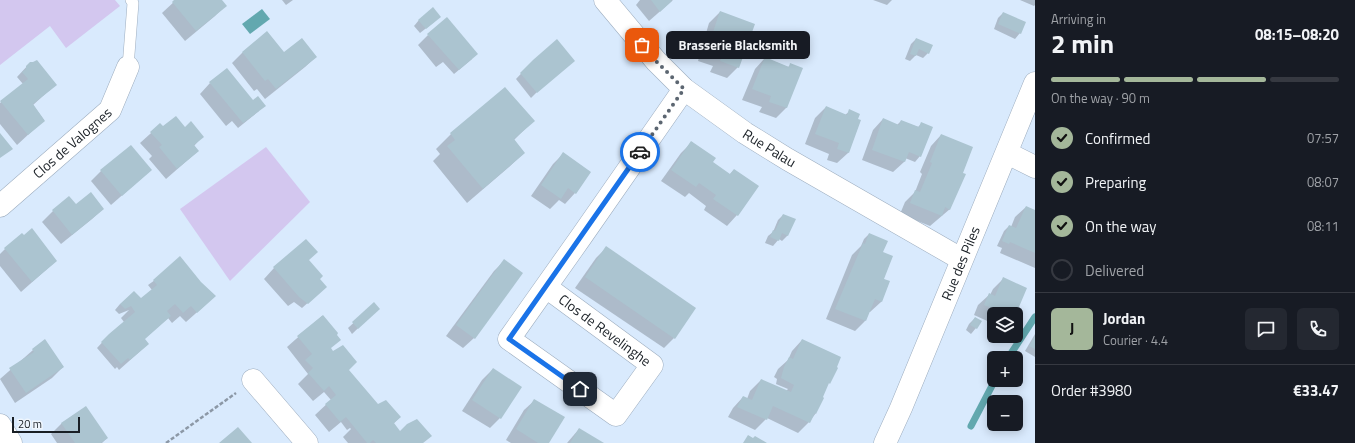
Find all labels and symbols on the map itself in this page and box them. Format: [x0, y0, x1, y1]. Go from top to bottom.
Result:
pin [625, 28, 659, 62]
callout: Brasserie Blacksmith [666, 31, 810, 59]
street label: Clos de Valognes [28, 102, 116, 183]
street label: Rue Palau [739, 123, 800, 172]
courier [620, 132, 660, 172]
street label: Rue des Piles [936, 223, 985, 303]
street label: Clos de Revelinghe [554, 289, 656, 371]
pin [563, 372, 597, 406]
scale bar [12, 415, 80, 434]

